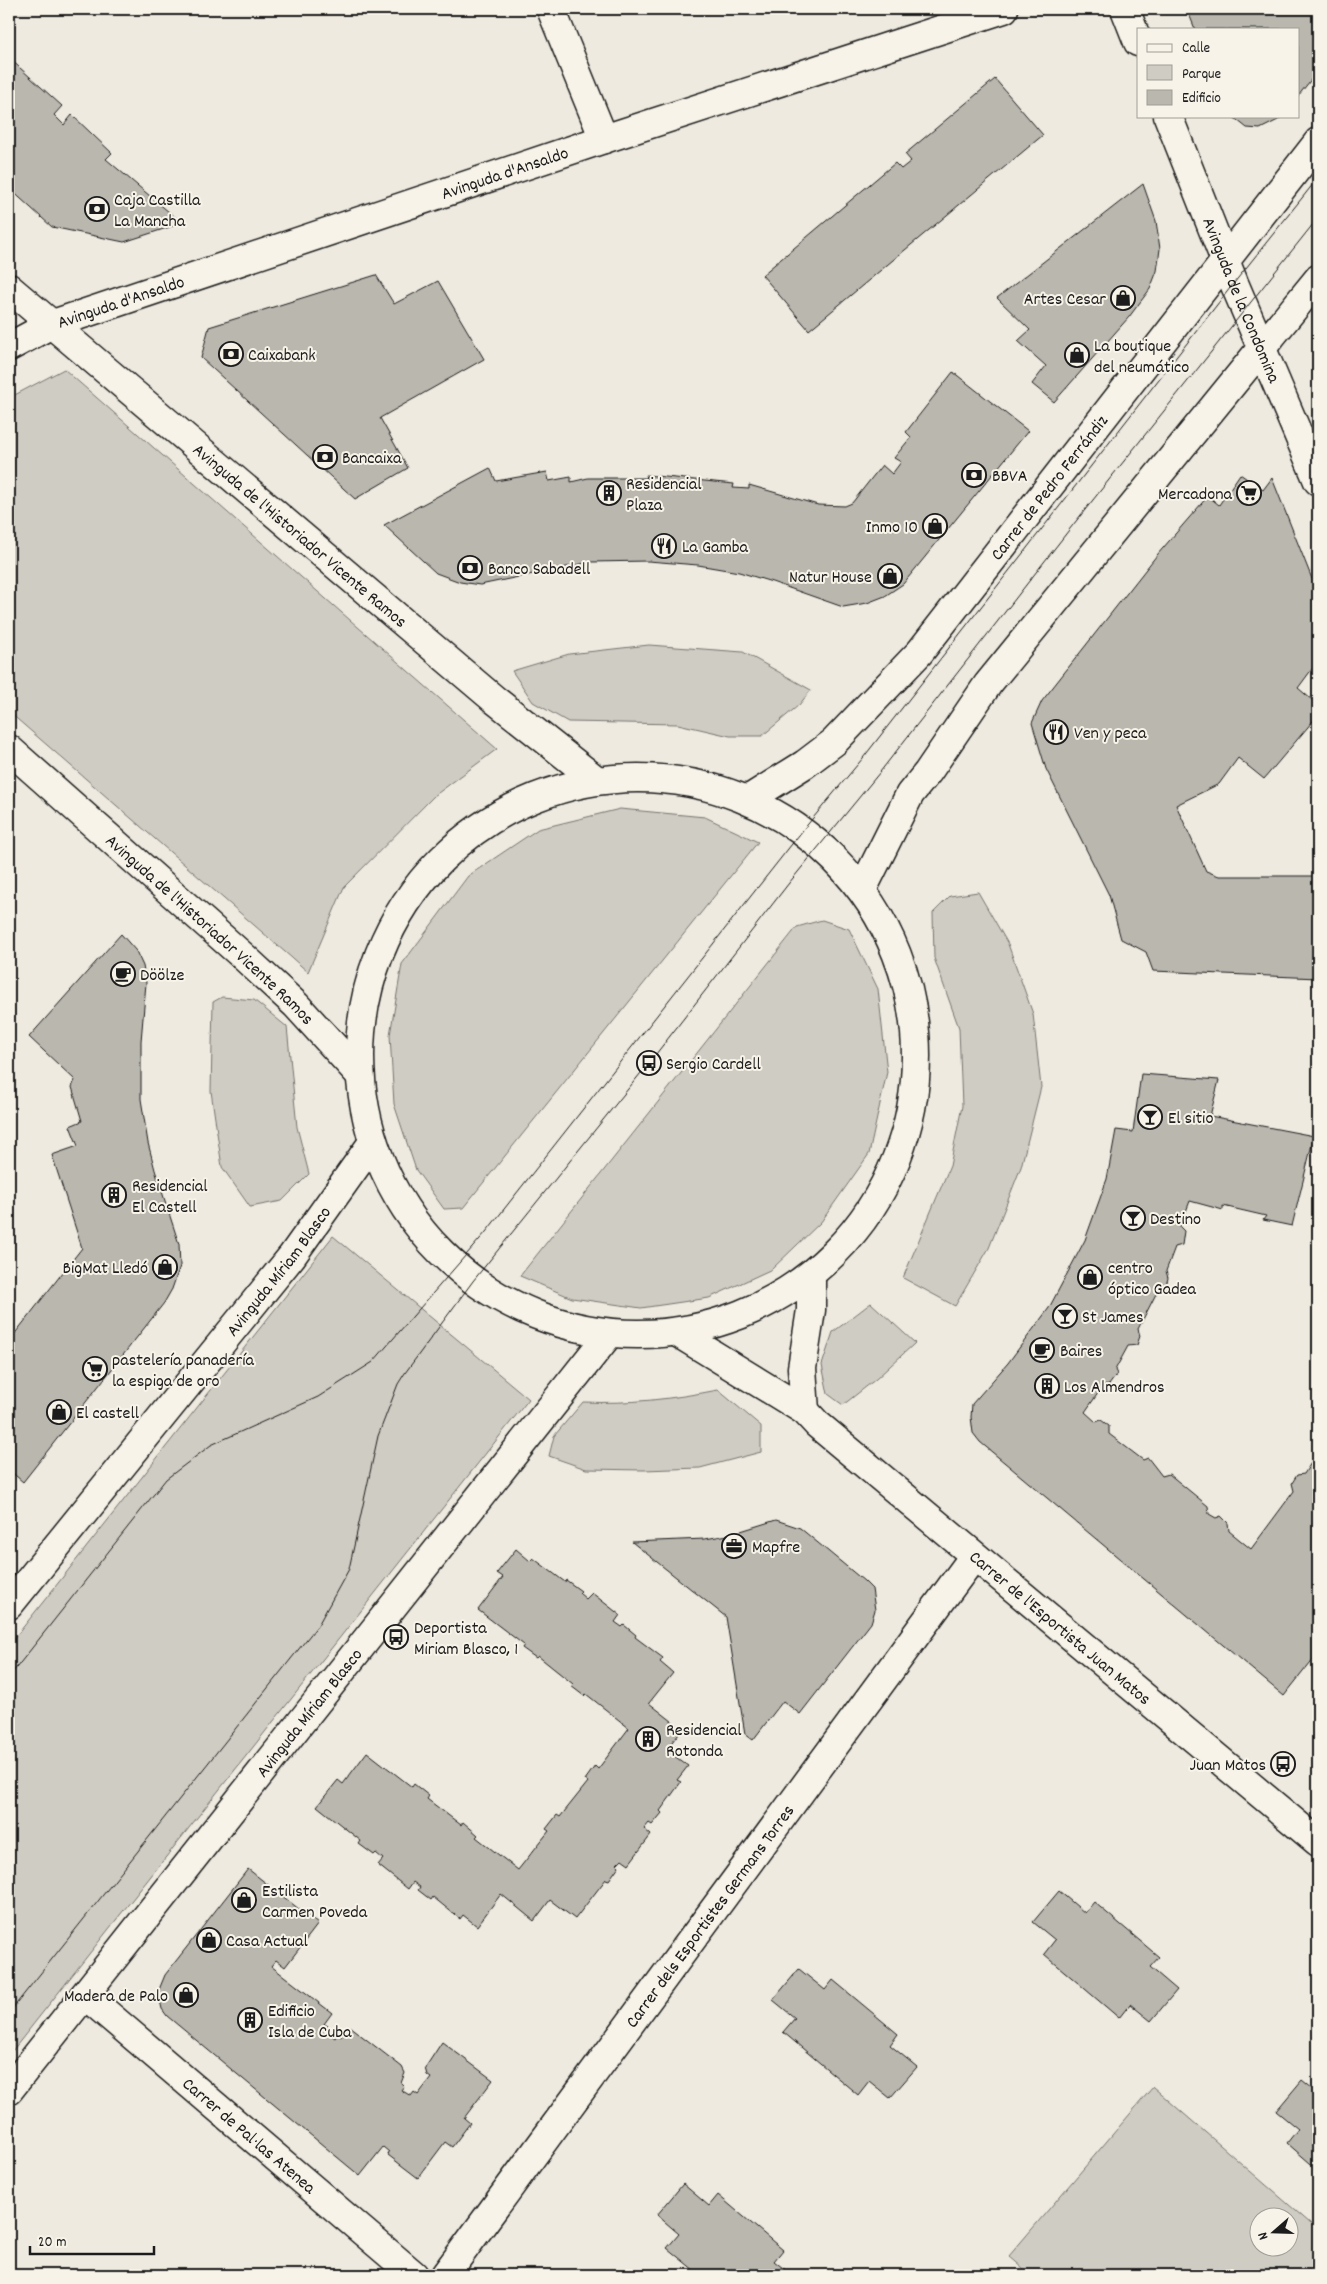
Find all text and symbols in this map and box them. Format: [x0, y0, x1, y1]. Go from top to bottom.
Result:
legend [1137, 28, 1300, 118]
text: Calle [1182, 38, 1211, 60]
text: Parque [1182, 64, 1222, 86]
text: Edificio [1182, 88, 1221, 110]
street label: Avinguda d'Ansaldo [438, 142, 572, 208]
place label: Caja Castilla La Mancha [114, 189, 201, 235]
bank icon: Caja Castilla La Mancha [84, 196, 110, 222]
street label: Avinguda de la Condomina [1194, 214, 1285, 388]
street label: Avinguda d'Ansaldo [55, 271, 188, 337]
shop icon: Artes Cesar [1110, 285, 1136, 311]
place label: Artes Cesar [1024, 288, 1106, 313]
place label: La boutique del neumático [1094, 335, 1189, 381]
bank icon: Caixabank [218, 341, 244, 367]
shop icon: La boutique del neumático [1064, 342, 1090, 368]
place label: Caixabank [248, 344, 316, 369]
street label: Carrer de Pedro Ferrándiz [986, 410, 1115, 567]
street label: Avinguda de l'Historiador Vicente Ramos [186, 439, 411, 635]
bank icon: Bancaixa [312, 444, 338, 470]
place label: Bancaixa [342, 447, 402, 472]
bank icon: BBVA [961, 462, 987, 488]
place label: BBVA [992, 465, 1028, 490]
place label: Residencial Plaza [626, 473, 702, 519]
building icon: Residencial Plaza [596, 480, 622, 506]
supermarket icon: Mercadona [1236, 480, 1262, 506]
place label: Mercadona [1158, 483, 1233, 508]
shop icon: Inmo 10 [922, 513, 948, 539]
place label: Inmo 10 [866, 516, 918, 541]
restaurant icon: La Gamba [651, 533, 677, 559]
place label: La Gamba [682, 536, 749, 561]
bank icon: Banco Sabadell [457, 555, 483, 581]
place label: Banco Sabadell [488, 558, 591, 583]
shop icon: Natur House [877, 563, 903, 589]
place label: Natur House [789, 566, 872, 591]
restaurant icon: Ven y peca [1043, 719, 1069, 745]
place label: Ven y peca [1074, 722, 1147, 747]
street label: Avinguda de l'Historiador Vicente Ramos [99, 830, 318, 1032]
cafe icon: Döölze [110, 961, 136, 987]
place label: Döölze [140, 964, 184, 989]
bus stop icon: Sergio Cardell [636, 1050, 662, 1076]
place label: Sergio Cardell [666, 1053, 762, 1078]
bar icon: El sitio [1137, 1104, 1163, 1130]
place label: El sitio [1168, 1107, 1213, 1132]
place label: Residencial El Castell [132, 1175, 208, 1221]
building icon: Residencial El Castell [101, 1182, 127, 1208]
street label: Avinguda Míriam Blasco [221, 1202, 338, 1343]
bar icon: Destino [1120, 1205, 1146, 1231]
place label: Destino [1150, 1208, 1201, 1233]
shop icon: BigMat Lledó [152, 1254, 178, 1280]
place label: BigMat Lledó [63, 1257, 148, 1282]
place label: centro óptico Gadea [1108, 1257, 1197, 1303]
shop icon: centro óptico Gadea [1077, 1264, 1103, 1290]
bar icon: St James [1052, 1303, 1078, 1329]
place label: St James [1082, 1306, 1144, 1331]
cafe icon: Baires [1029, 1337, 1055, 1363]
place label: Baires [1060, 1340, 1102, 1365]
place label: pastelería panadería la espiga de oro [112, 1349, 254, 1395]
supermarket icon: pastelería panadería la espiga de oro [82, 1356, 108, 1382]
building icon: Los Almendros [1034, 1373, 1060, 1399]
place label: Los Almendros [1064, 1376, 1165, 1401]
shop icon: El castell [46, 1399, 72, 1425]
place label: El castell [76, 1402, 140, 1427]
office icon: Mapfre [721, 1533, 747, 1559]
place label: Mapfre [752, 1536, 800, 1561]
street label: Carrer de l'Esportista Juan Matos [963, 1546, 1155, 1712]
place label: Deportista Miriam Blasco, 1 [414, 1617, 518, 1663]
bus stop icon: Deportista Miriam Blasco, 1 [383, 1624, 409, 1650]
street label: Avinguda Míriam Blasco [252, 1644, 370, 1784]
place label: Residencial Rotonda [666, 1719, 742, 1765]
building icon: Residencial Rotonda [635, 1726, 661, 1752]
bus stop icon: Juan Matos [1270, 1751, 1296, 1777]
place label: Juan Matos [1190, 1754, 1266, 1779]
street label: Carrer dels Esportistes Germans Torres [621, 1800, 802, 2034]
place label: Estilista Carmen Poveda [262, 1880, 368, 1926]
shop icon: Estilista Carmen Poveda [231, 1887, 257, 1913]
shop icon: Casa Actual [196, 1927, 222, 1953]
place label: Casa Actual [226, 1930, 308, 1955]
shop icon: Madera de Palo [173, 1982, 199, 2008]
place label: Madera de Palo [64, 1985, 168, 2010]
place label: Edificio Isla de Cuba [268, 2000, 352, 2046]
building icon: Edificio Isla de Cuba [237, 2007, 263, 2033]
street label: Carrer de Pal·las Atenea [176, 2073, 321, 2201]
north arrow [1250, 2206, 1300, 2256]
scale bar [30, 2224, 154, 2256]
text: N [1253, 2229, 1274, 2242]
text: 20 m [38, 2232, 66, 2254]

